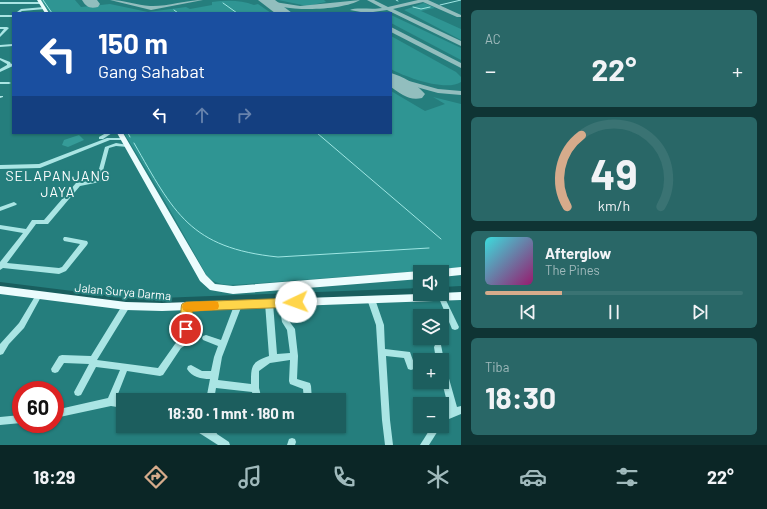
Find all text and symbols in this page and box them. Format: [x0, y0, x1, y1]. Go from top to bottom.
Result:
text: 150 m [98, 26, 168, 60]
icon: left [32, 28, 84, 80]
text: AC [485, 31, 501, 47]
text: 22° [592, 51, 636, 87]
text: − [485, 57, 496, 83]
text: + [732, 57, 743, 83]
text: Gang Sahabat [98, 60, 205, 82]
icon: left [149, 104, 171, 126]
icon: ahead [191, 104, 213, 126]
icon: right [233, 104, 255, 126]
text: 49 [590, 148, 638, 198]
district label: SELAPANJANG JAYA [5, 167, 111, 200]
text: km/h [598, 197, 630, 214]
text: Afterglow [545, 244, 611, 262]
text: The Pines [545, 262, 600, 278]
map controls [413, 265, 449, 433]
button: sound [413, 265, 449, 301]
street label: Jalan Surya Darma [74, 280, 172, 302]
position arrow [275, 281, 317, 323]
icon: previous [517, 301, 539, 323]
icon: pause [603, 301, 625, 323]
icon: next [689, 301, 711, 323]
button: layers [413, 309, 449, 345]
pin [169, 312, 203, 346]
icon: arrive [175, 318, 197, 340]
button: + [413, 353, 449, 389]
text: Tiba [485, 359, 509, 375]
text: 18:30 [485, 379, 556, 415]
speed limit sign: 60 [12, 381, 64, 433]
button: − [413, 397, 449, 433]
text: 18:30 · 1 mnt · 180 m [168, 404, 294, 422]
icon: directions [142, 463, 170, 491]
icon: music [236, 463, 264, 491]
icon: phone [330, 463, 358, 491]
icon: climate [424, 463, 452, 491]
icon: car [519, 463, 547, 491]
icon: filters [613, 463, 641, 491]
text: 18:29 [33, 466, 75, 488]
text: 22° [707, 466, 734, 488]

